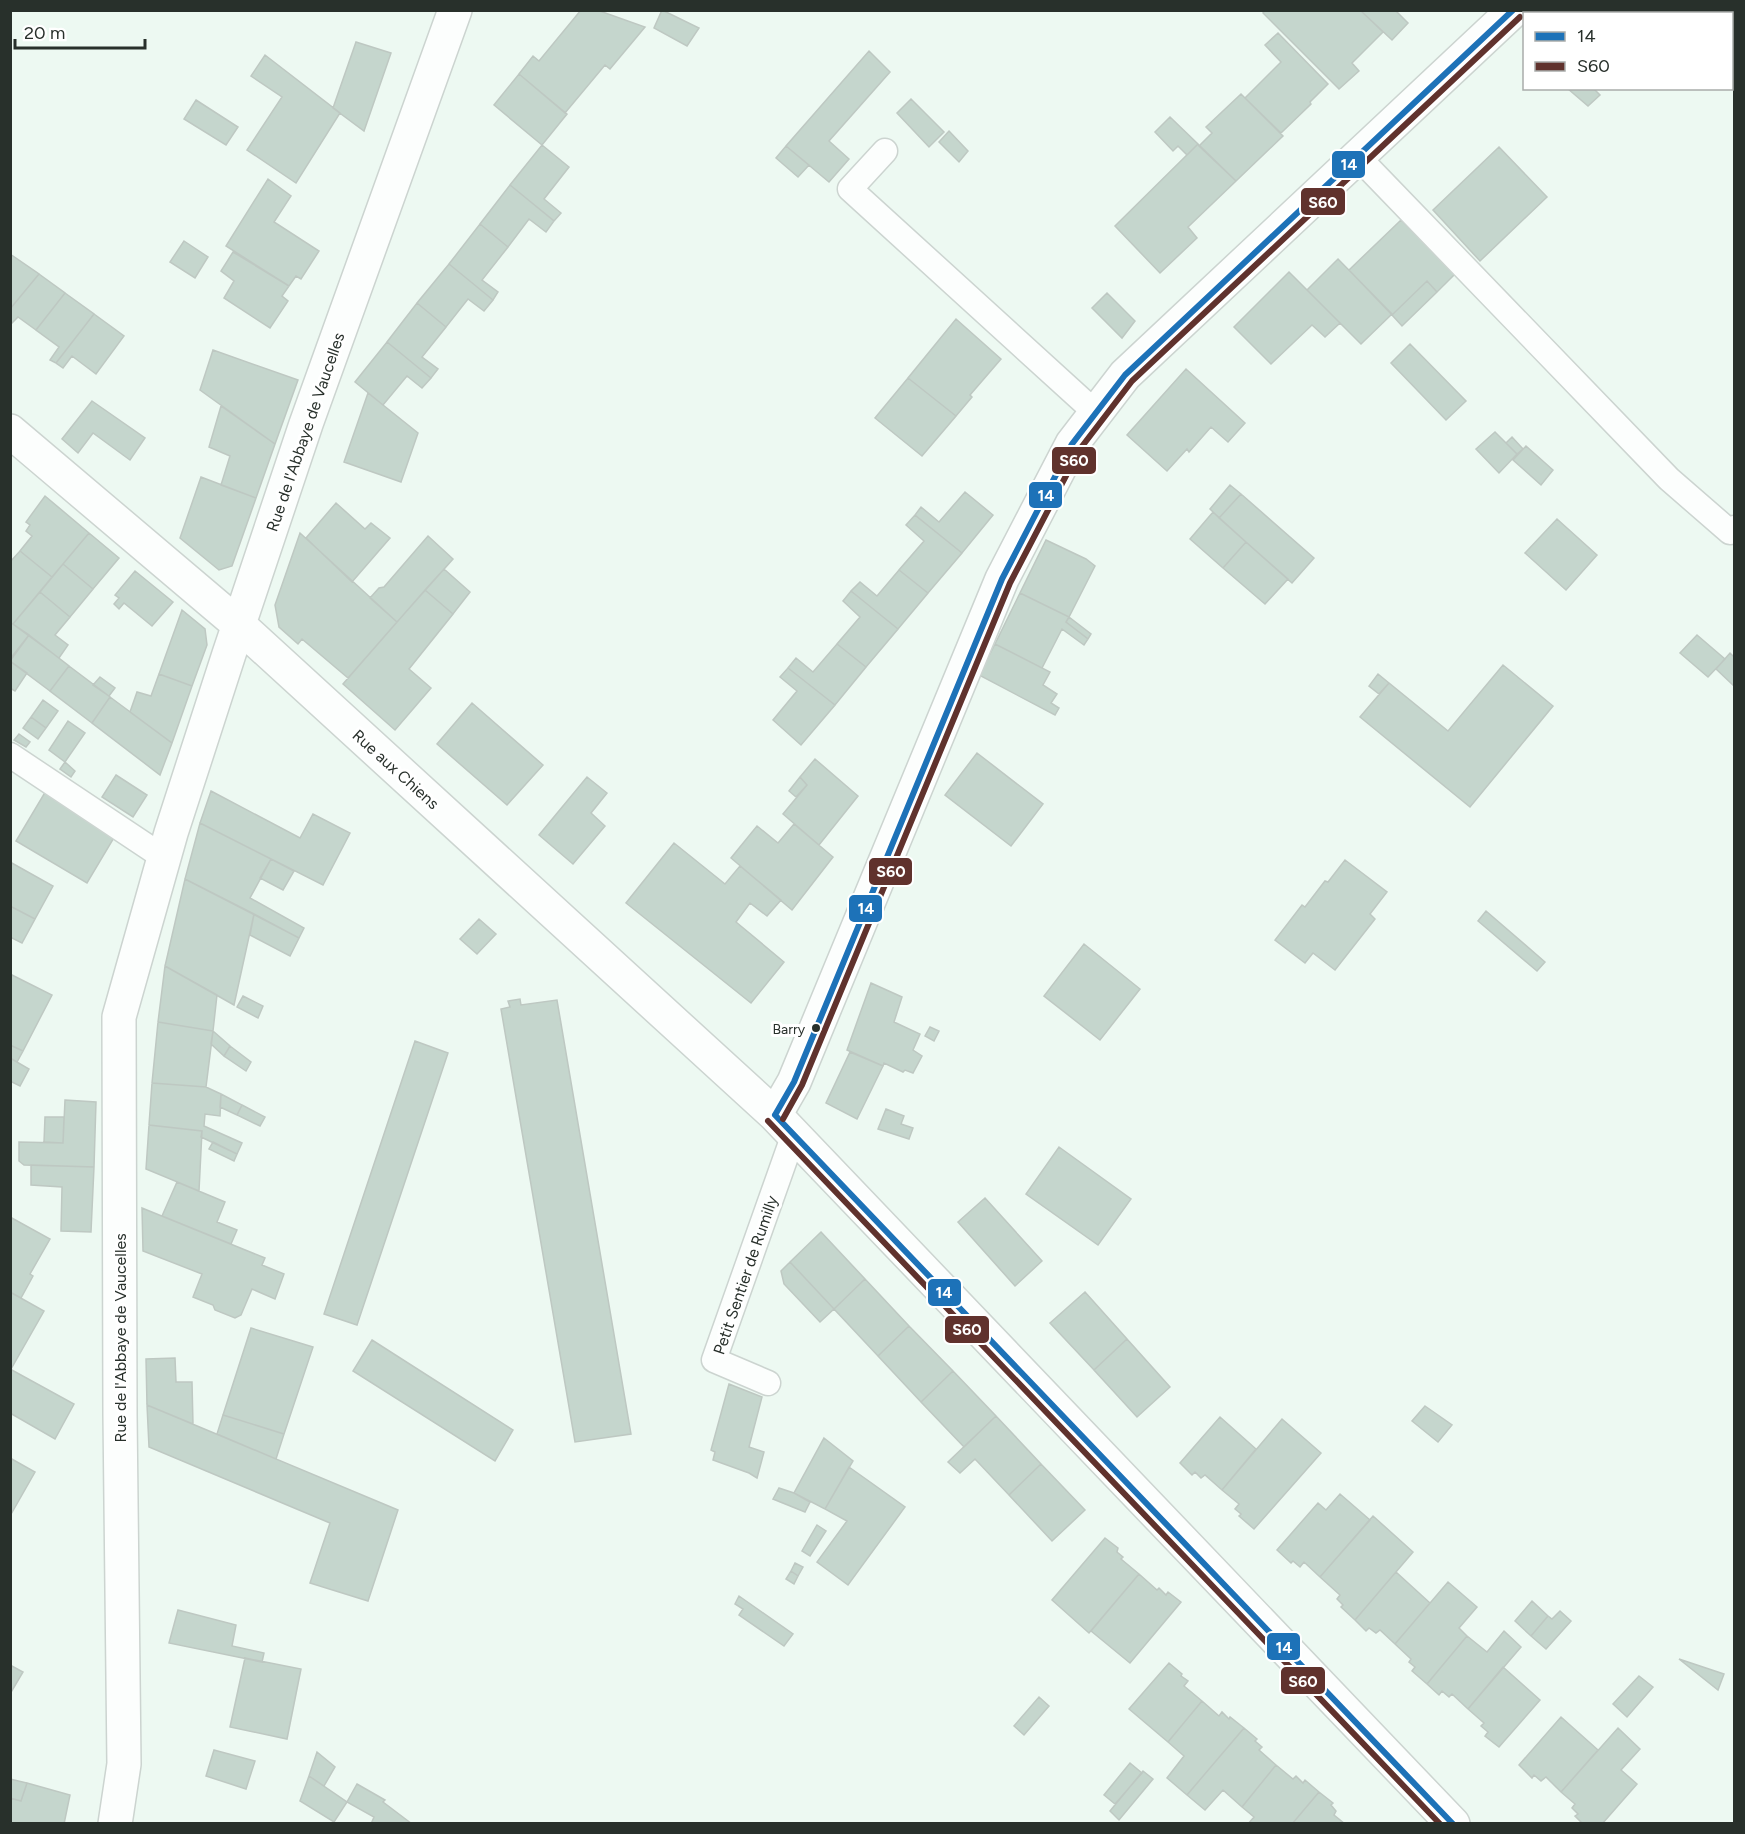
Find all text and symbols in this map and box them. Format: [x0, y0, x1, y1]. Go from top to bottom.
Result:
scale bar [15, 12, 146, 50]
legend [1523, 12, 1733, 90]
text: 20 m [24, 22, 65, 44]
text: 14 [1577, 25, 1596, 47]
text: S60 [1577, 55, 1610, 77]
line badge: 14 [1331, 150, 1366, 179]
text: 14 [1341, 155, 1357, 174]
line badge: S60 [1300, 187, 1346, 216]
text: S60 [1308, 193, 1338, 212]
street label: Rue de l'Abbaye de Vaucelles [262, 330, 349, 534]
line badge: S60 [1051, 446, 1097, 475]
text: S60 [1059, 451, 1089, 470]
line badge: 14 [1028, 481, 1063, 509]
text: 14 [1038, 486, 1054, 505]
street label: Rue aux Chiens [349, 726, 443, 813]
line badge: S60 [868, 857, 913, 886]
text: S60 [876, 862, 906, 881]
line badge: 14 [848, 894, 883, 923]
text: 14 [858, 899, 874, 918]
place label: Barry [772, 1021, 806, 1038]
marker: Barry [810, 1022, 822, 1034]
street label: Petit Sentier de Rumilly [709, 1193, 782, 1357]
street label: Rue de l'Abbaye de Vaucelles [111, 1233, 130, 1443]
line badge: 14 [927, 1278, 962, 1307]
text: 14 [936, 1283, 952, 1302]
line badge: S60 [944, 1315, 990, 1344]
text: S60 [952, 1320, 982, 1339]
line badge: 14 [1266, 1632, 1301, 1661]
text: 14 [1276, 1638, 1292, 1657]
line badge: S60 [1280, 1666, 1326, 1695]
text: S60 [1288, 1672, 1318, 1691]

